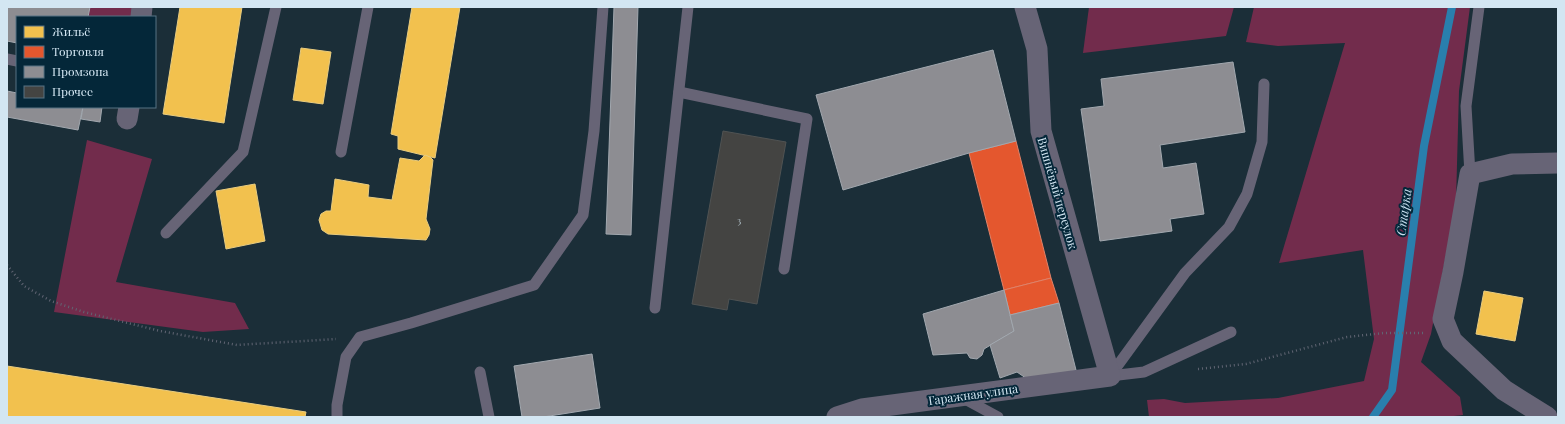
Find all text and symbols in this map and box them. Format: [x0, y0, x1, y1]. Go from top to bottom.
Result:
legend [16, 16, 156, 108]
text: Жильё [52, 23, 90, 39]
text: Торговля [52, 43, 105, 59]
text: Промзона [52, 63, 109, 79]
text: Прочее [52, 83, 93, 99]
street label: Вишнёвый переулок [1034, 135, 1082, 251]
water label: Старка [1391, 187, 1415, 237]
house number: 3 [737, 213, 742, 227]
street label: Гаражная улица [927, 380, 1019, 408]

